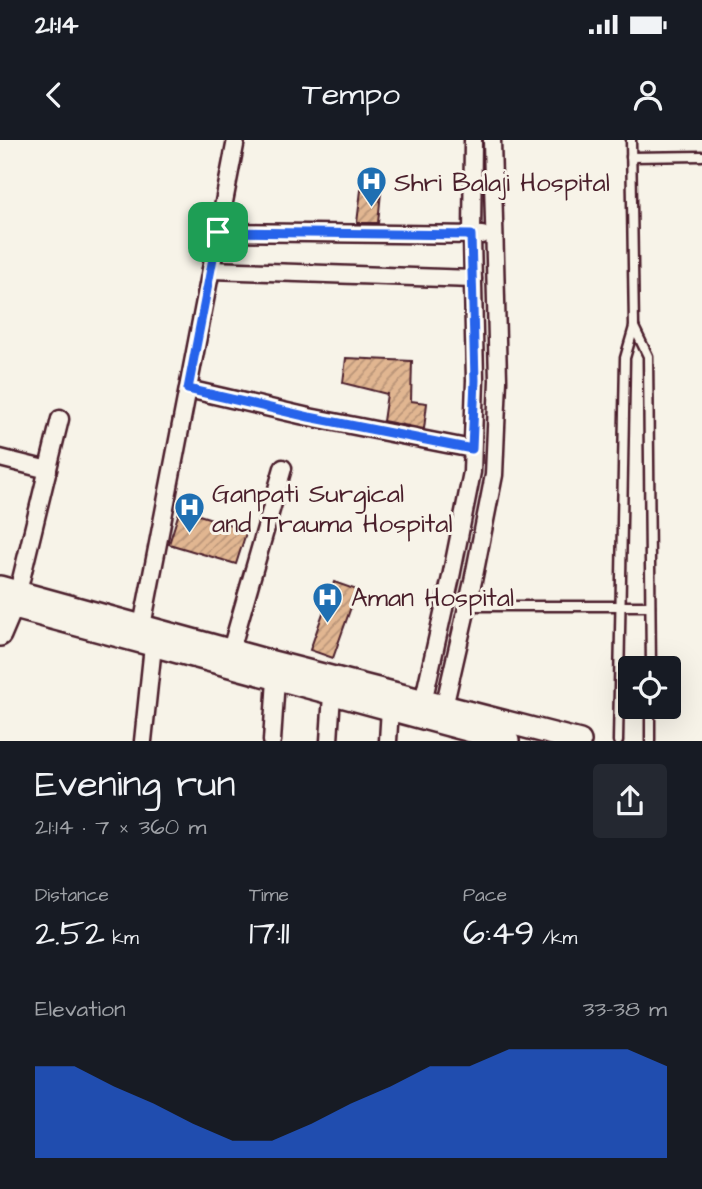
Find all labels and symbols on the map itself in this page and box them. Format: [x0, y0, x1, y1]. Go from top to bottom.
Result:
hospital icon: Shri Balaji Hospital [354, 165, 388, 209]
place label: Shri Balaji Hospital [394, 165, 610, 201]
pin [188, 202, 248, 262]
place label: Ganpati Surgical and Trauma Hospital [212, 476, 452, 542]
hospital icon: Ganpati Surgical and Trauma Hospital [172, 491, 206, 535]
hospital icon: Aman Hospital [311, 580, 345, 624]
place label: Aman Hospital [351, 580, 514, 616]

